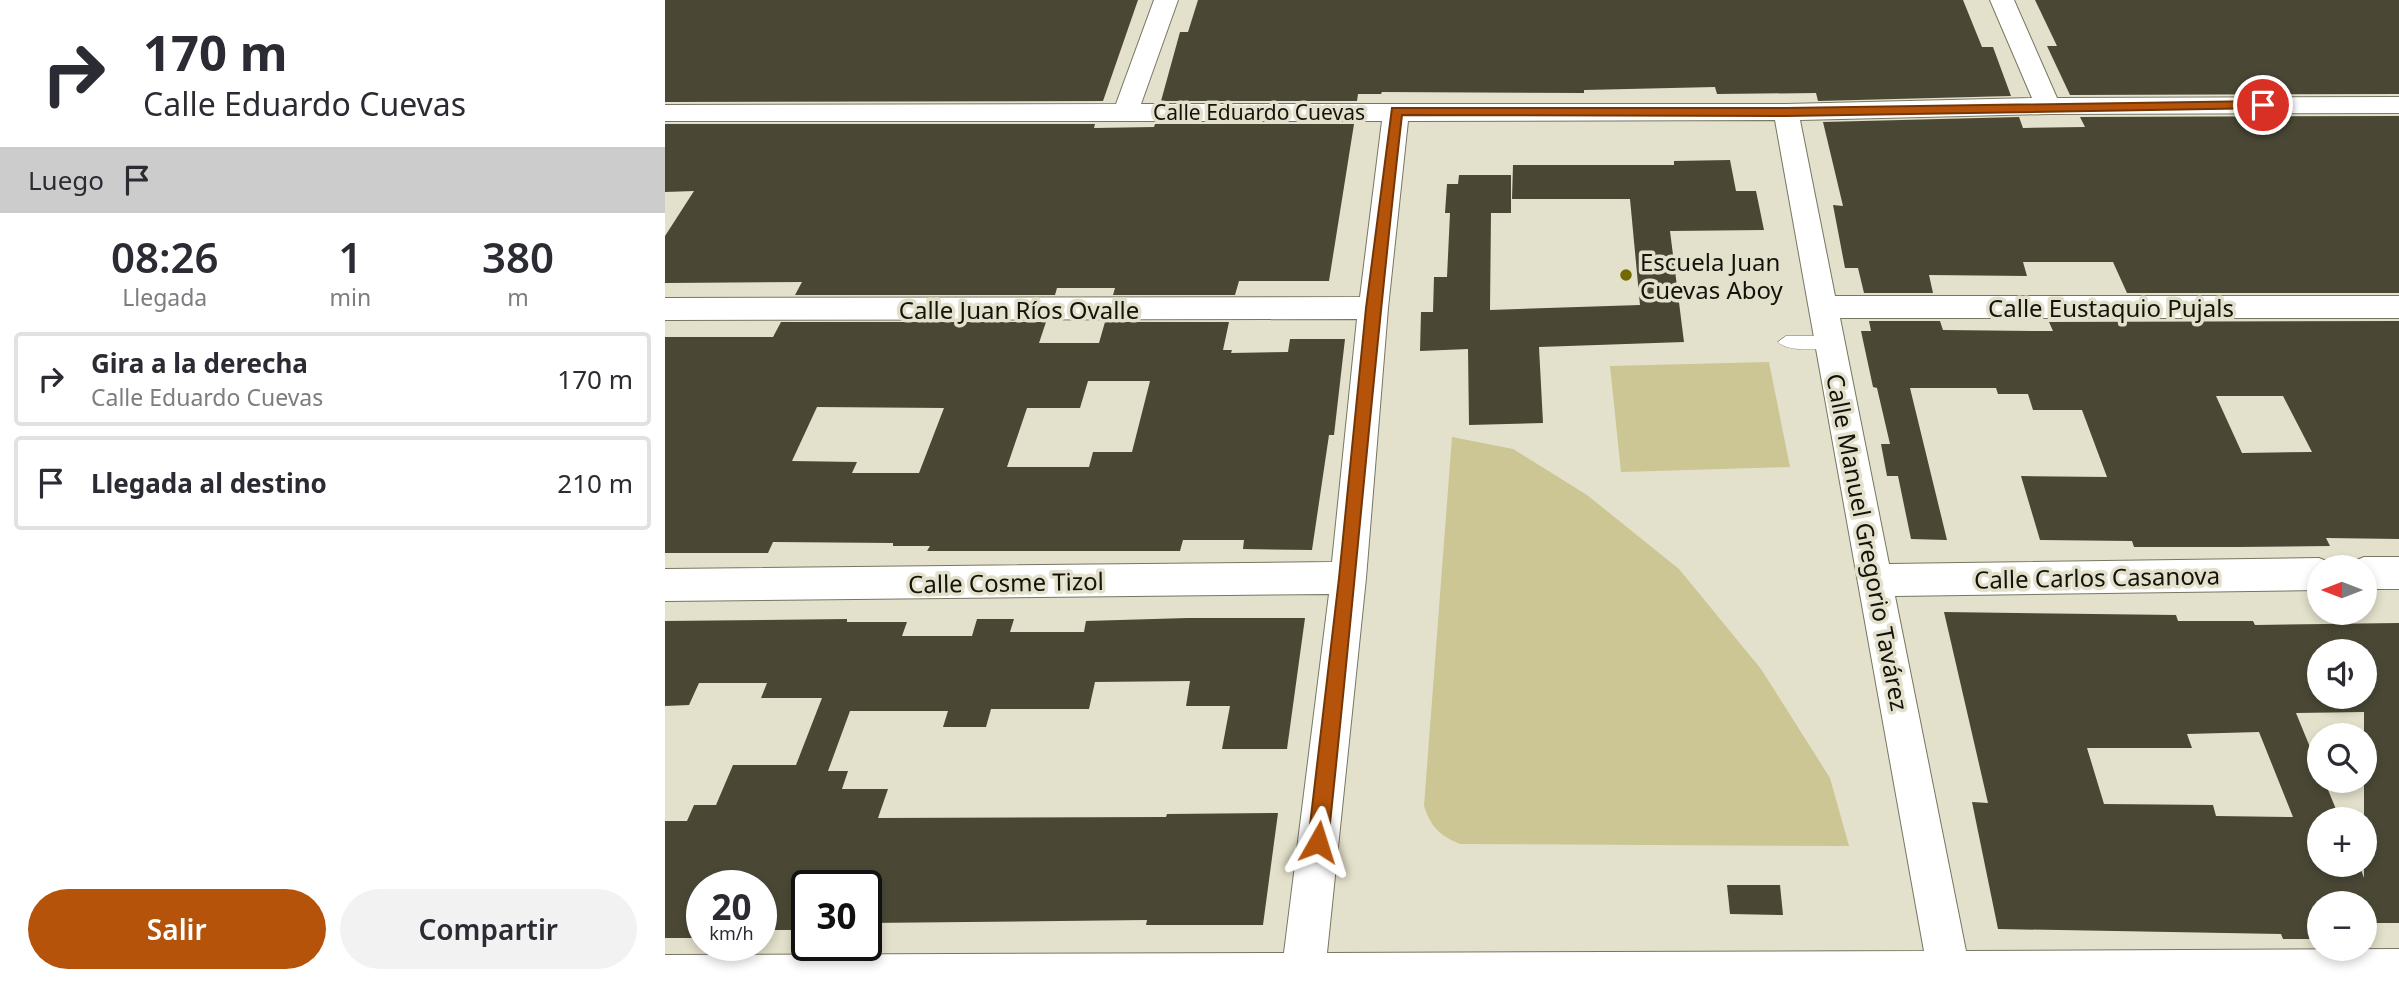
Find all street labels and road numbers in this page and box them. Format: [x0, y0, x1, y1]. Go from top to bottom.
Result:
street label: Calle Eduardo Cuevas [1153, 98, 1365, 126]
street label: Calle Eustaquio Pujals [1988, 291, 2234, 324]
street label: Calle Juan Ríos Ovalle [899, 293, 1139, 326]
street label: Calle Manuel Gregorio Tavárez [1819, 371, 1917, 713]
street label: Calle Carlos Casanova [1974, 558, 2220, 596]
street label: Calle Cosme Tizol [908, 564, 1104, 600]

